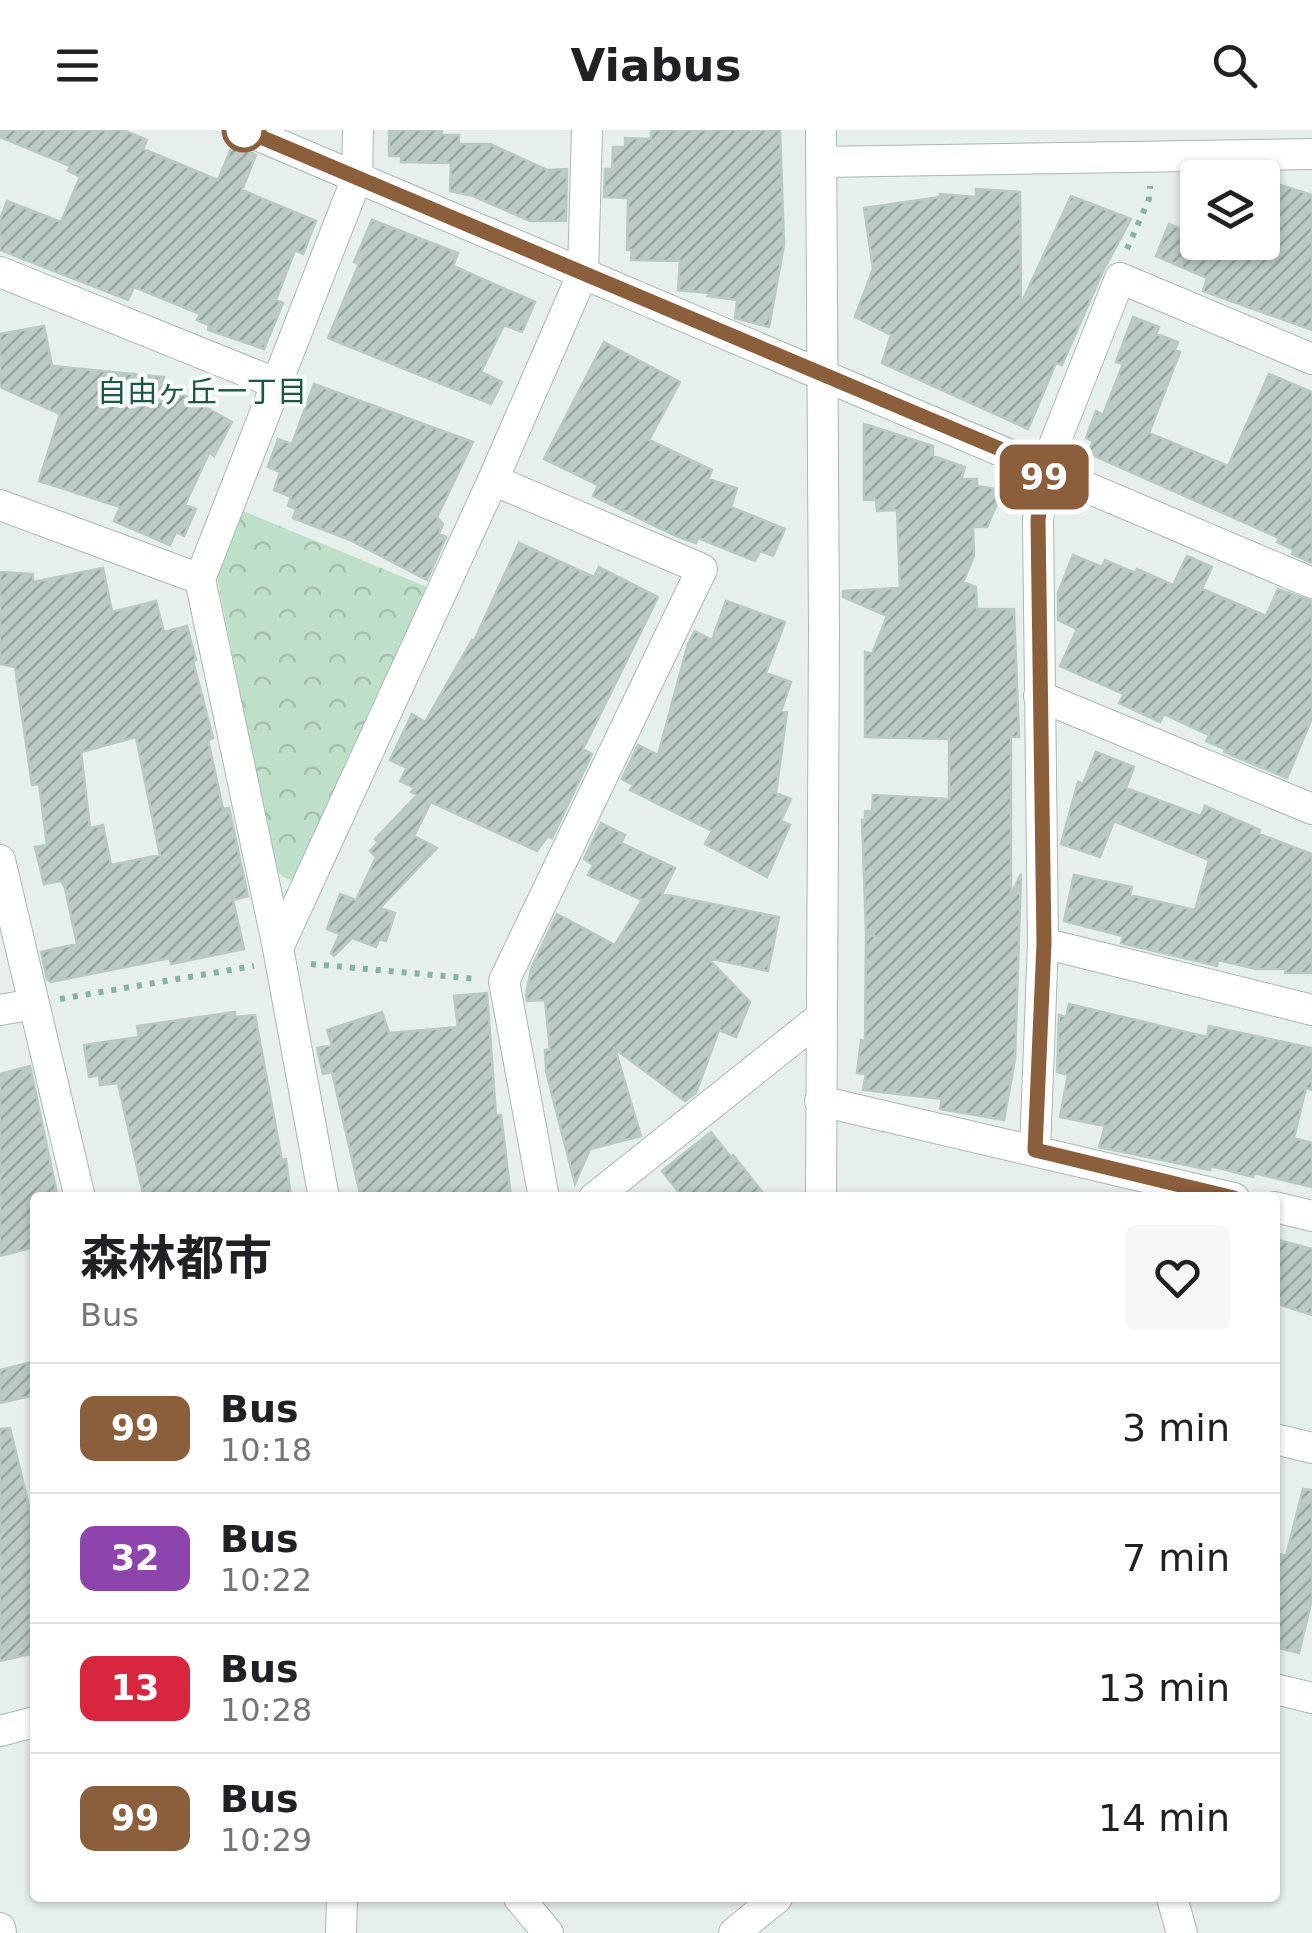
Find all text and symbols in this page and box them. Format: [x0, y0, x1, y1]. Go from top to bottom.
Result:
icon: menu [50, 38, 105, 93]
icon: search [1207, 38, 1262, 93]
text: Viabus [571, 39, 741, 92]
unlabelled marker [223, 109, 265, 151]
map controls [1180, 160, 1280, 260]
button: layers [1180, 160, 1280, 260]
district label: 自由ヶ丘一丁目 [97, 374, 307, 409]
line badge: 99 [999, 444, 1089, 510]
text: 99 [1020, 457, 1068, 497]
button: heart [1125, 1225, 1230, 1330]
text: 森林都市 [80, 1230, 272, 1286]
text: Bus [80, 1296, 139, 1334]
text: Bus [220, 1387, 299, 1431]
text: 3 min [1122, 1406, 1230, 1450]
text: 99 [111, 1408, 159, 1448]
text: 10:18 [220, 1431, 312, 1469]
text: Bus [220, 1517, 299, 1561]
text: 7 min [1122, 1536, 1230, 1580]
text: 32 [111, 1538, 159, 1578]
text: 10:22 [220, 1561, 312, 1599]
text: Bus [220, 1647, 299, 1691]
text: 13 min [1098, 1666, 1230, 1710]
text: 13 [111, 1668, 159, 1708]
text: 10:28 [220, 1691, 312, 1729]
text: Bus [220, 1777, 299, 1821]
text: 14 min [1098, 1796, 1230, 1840]
text: 99 [111, 1798, 159, 1838]
text: 10:29 [220, 1821, 312, 1859]

